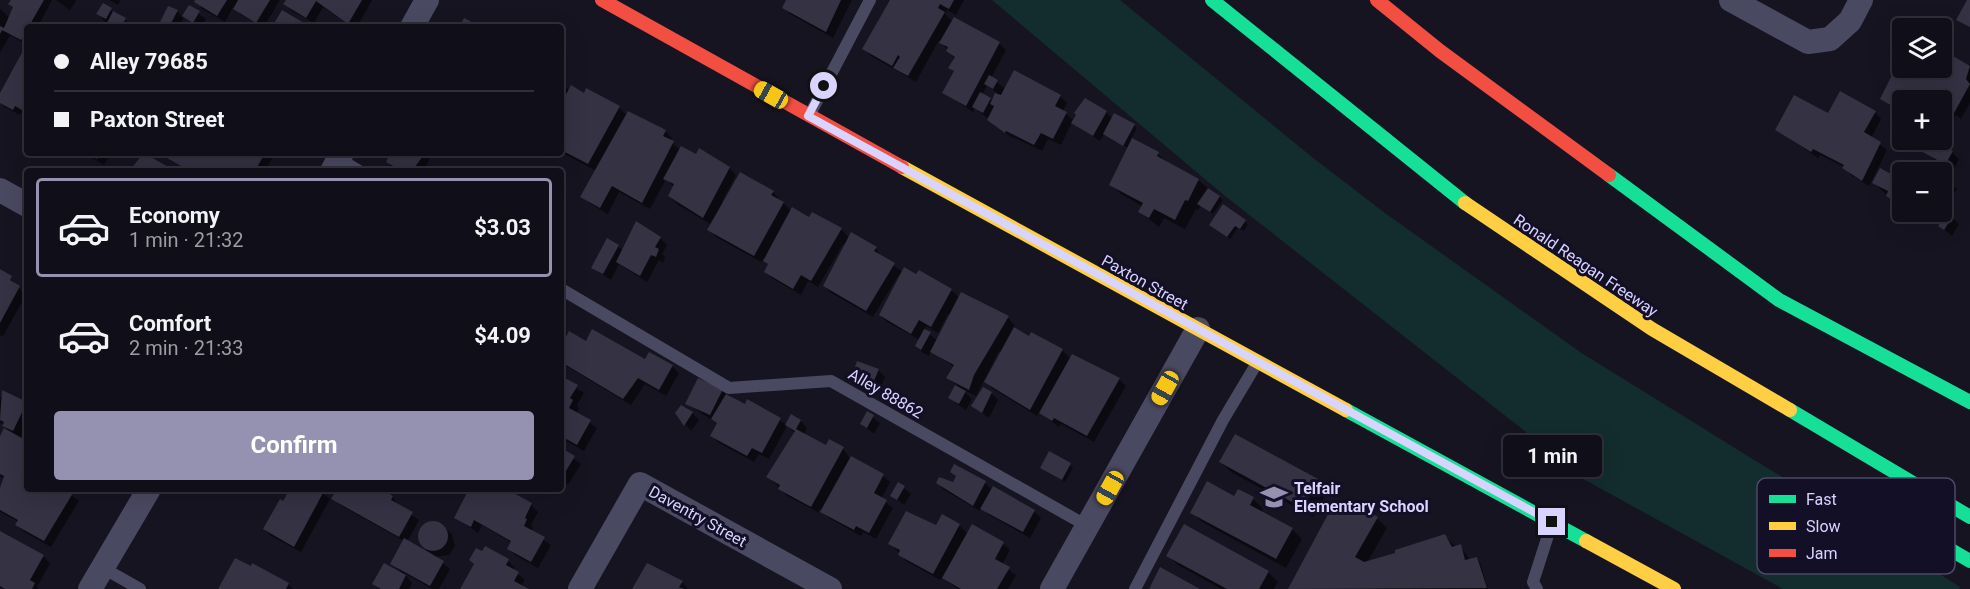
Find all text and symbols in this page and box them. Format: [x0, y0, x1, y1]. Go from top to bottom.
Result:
map controls [1892, 18, 1952, 222]
button: layers [1892, 18, 1952, 78]
text: Alley 79685 [90, 49, 208, 74]
route start [810, 72, 837, 99]
car [751, 78, 791, 112]
button: + [1892, 90, 1952, 150]
text: Paxton Street [90, 107, 224, 132]
button: − [1892, 162, 1952, 222]
icon: car [57, 201, 111, 255]
text: Economy [129, 203, 220, 228]
street label: Ronald Reagan Freeway [1510, 210, 1662, 321]
text: $3.03 [474, 215, 531, 240]
text: 1 min · 21:32 [129, 228, 244, 252]
street label: Paxton Street [1098, 251, 1191, 314]
icon: car [57, 309, 111, 363]
text: Comfort [129, 311, 211, 336]
text: $4.09 [474, 323, 531, 348]
text: 2 min · 21:33 [129, 336, 244, 360]
street label: Alley 88862 [845, 364, 926, 422]
car [1148, 368, 1182, 408]
button: Confirm [54, 411, 534, 480]
callout: 1 min [1502, 435, 1602, 477]
text: 1 min [1527, 444, 1578, 468]
car [1093, 468, 1127, 508]
legend [1757, 478, 1955, 574]
place label: Telfair Elementary School [1294, 479, 1429, 516]
street label: Daventry Street [646, 482, 750, 551]
school or university icon: Telfair Elementary School [1259, 482, 1289, 512]
text: Fast [1806, 490, 1837, 509]
route end [1538, 508, 1565, 535]
text: Slow [1806, 517, 1841, 536]
text: Jam [1806, 544, 1838, 563]

